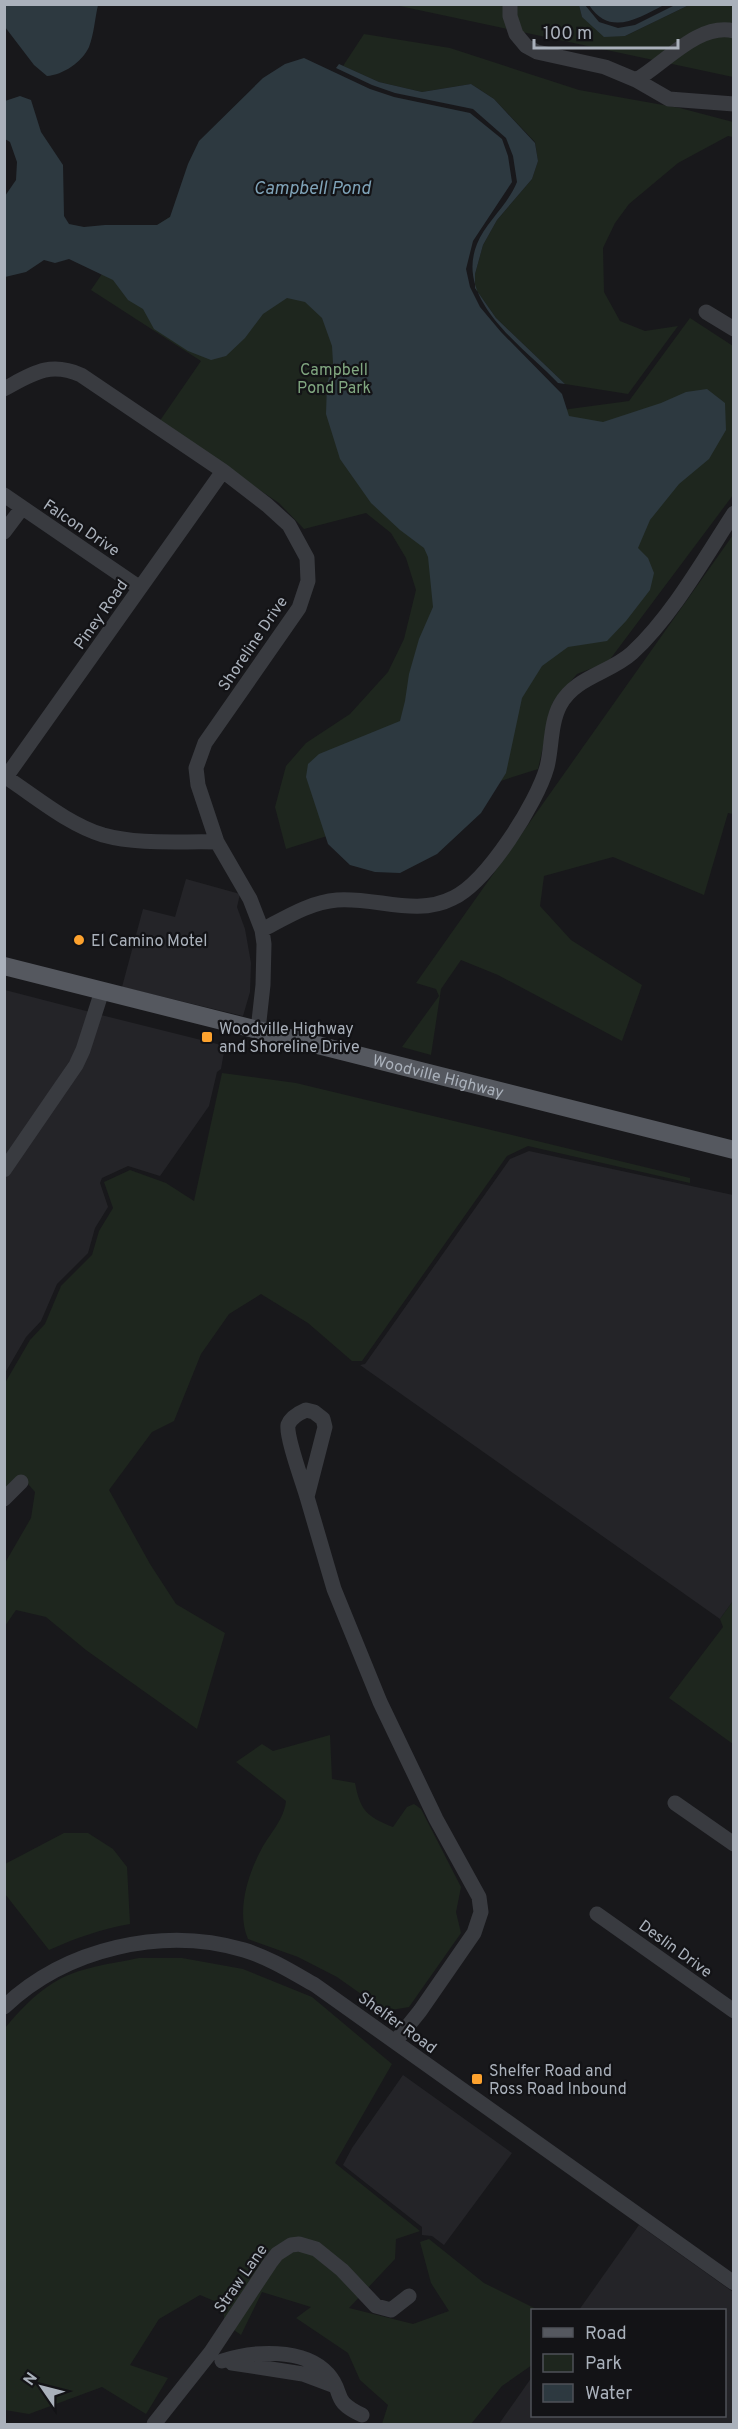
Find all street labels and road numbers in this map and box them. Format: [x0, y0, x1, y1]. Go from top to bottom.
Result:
street label: Falcon Drive [39, 496, 123, 562]
street label: Piney Road [70, 576, 133, 654]
street label: Shoreline Drive [215, 593, 293, 695]
street label: Woodville Highway [370, 1051, 506, 1104]
street label: Deslin Drive [634, 1916, 715, 1983]
street label: Shelfer Road [354, 1988, 440, 2059]
street label: Straw Lane [211, 2241, 273, 2317]

